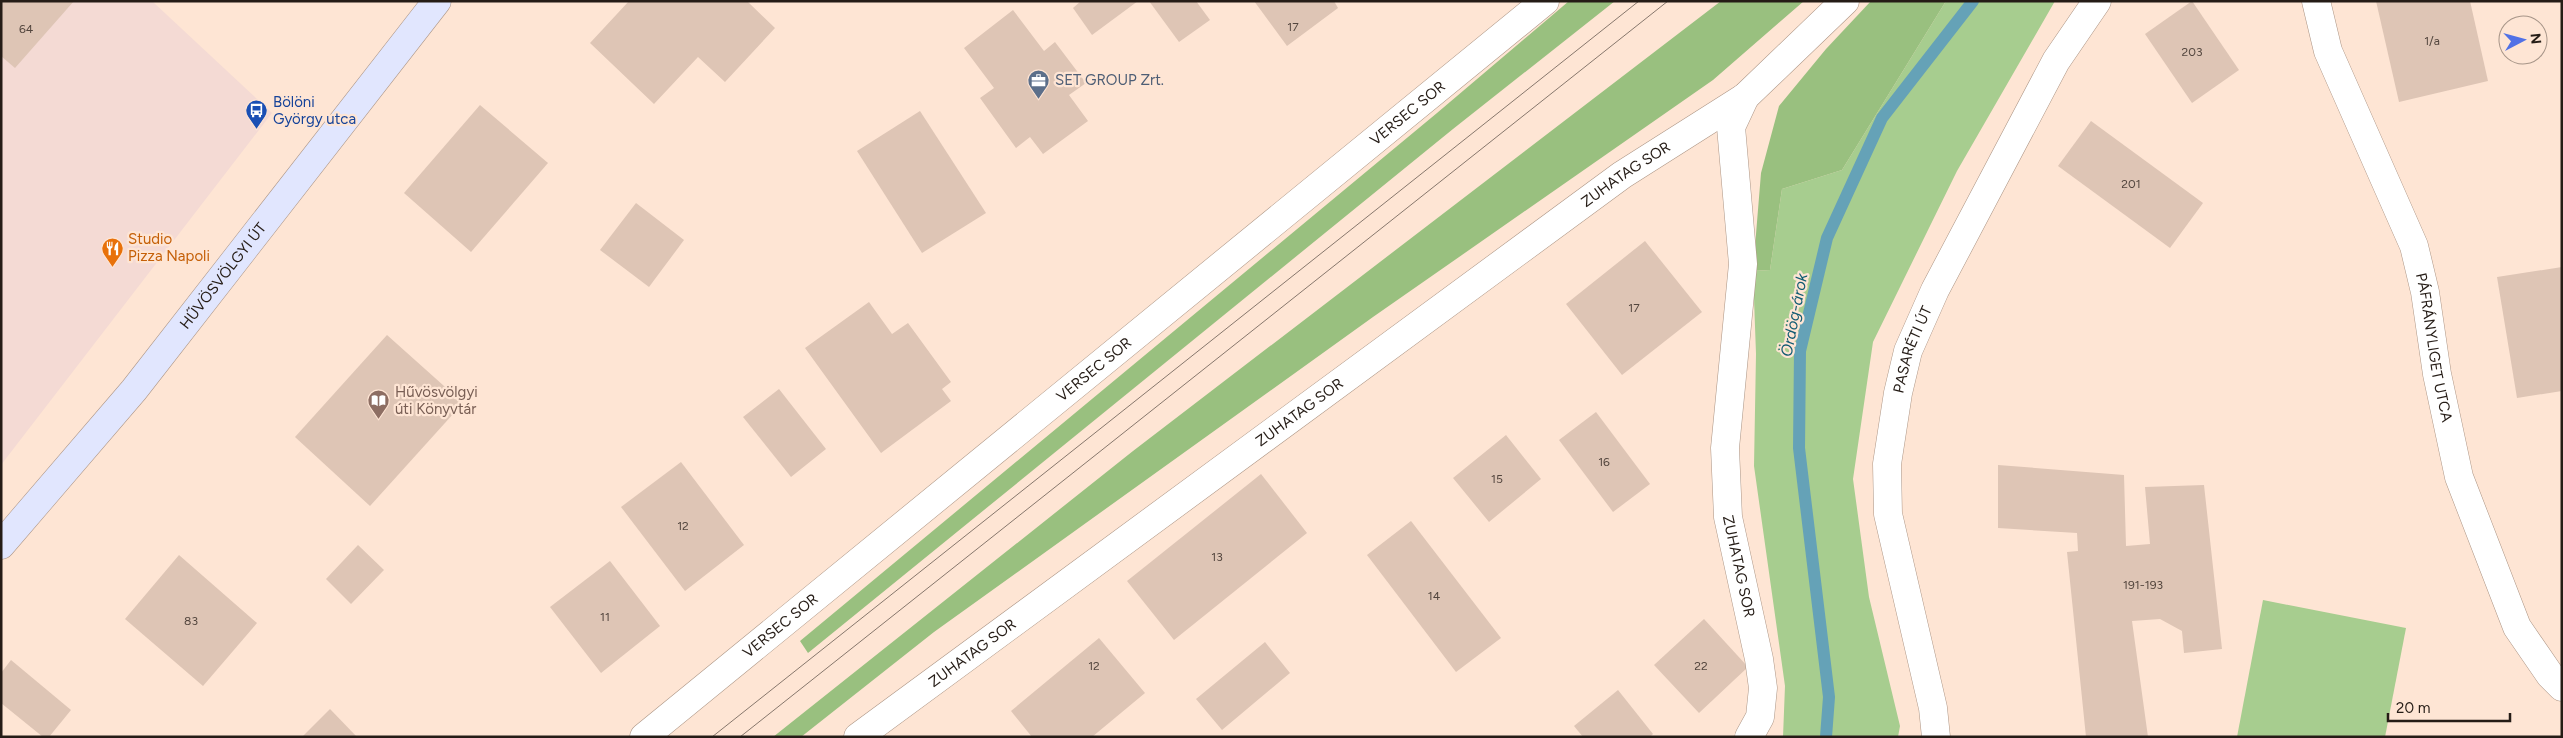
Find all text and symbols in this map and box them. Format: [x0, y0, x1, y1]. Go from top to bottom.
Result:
north arrow [2498, 15, 2548, 65]
house number: 17 [1287, 20, 1299, 34]
house number: 64 [19, 22, 34, 36]
text: N [2526, 32, 2544, 45]
house number: 1/a [2424, 34, 2440, 48]
house number: 203 [2182, 45, 2202, 59]
office icon: SET GROUP Zrt. [1027, 68, 1051, 99]
place label: SET GROUP Zrt. [1055, 71, 1164, 89]
street label: VERSEC SOR [1366, 77, 1449, 149]
place label: Bölöni György utca [273, 93, 356, 128]
bus stop icon: Bölöni György utca [245, 99, 269, 130]
street label: ZUHATAG SOR [1578, 138, 1674, 211]
house number: 201 [2121, 177, 2141, 191]
street label: HŰVÖSVÖLGYI ÚT [176, 218, 270, 333]
place label: Studio Pizza Napoli [128, 230, 210, 265]
restaurant icon: Studio Pizza Napoli [100, 236, 124, 267]
water label: Ördög-árok [1777, 271, 1812, 358]
street label: PÁFRÁNYLIGET UTCA [2412, 271, 2456, 424]
house number: 17 [1628, 301, 1640, 315]
street label: PASARÉTI ÚT [1889, 303, 1936, 395]
street label: VERSEC SOR [1053, 333, 1135, 405]
street label: ZUHATAG SOR [1252, 374, 1347, 450]
place label: Hűvösvölgyi úti Könyvtár [395, 383, 478, 418]
library icon: Hűvösvölgyi úti Könyvtár [367, 389, 391, 420]
house number: 16 [1598, 455, 1610, 469]
house number: 15 [1491, 472, 1503, 486]
street label: ZUHATAG SOR [1719, 514, 1759, 619]
house number: 12 [677, 519, 689, 533]
house number: 13 [1211, 550, 1223, 564]
house number: 191-193 [2123, 578, 2163, 592]
house number: 14 [1428, 589, 1441, 603]
street label: VERSEC SOR [739, 590, 821, 662]
house number: 11 [600, 610, 610, 624]
house number: 83 [184, 614, 198, 628]
street label: ZUHATAG SOR [925, 615, 1020, 691]
house number: 12 [1088, 659, 1100, 673]
house number: 22 [1694, 659, 1708, 673]
scale bar [2388, 690, 2510, 722]
text: 20 m [2396, 699, 2430, 717]

